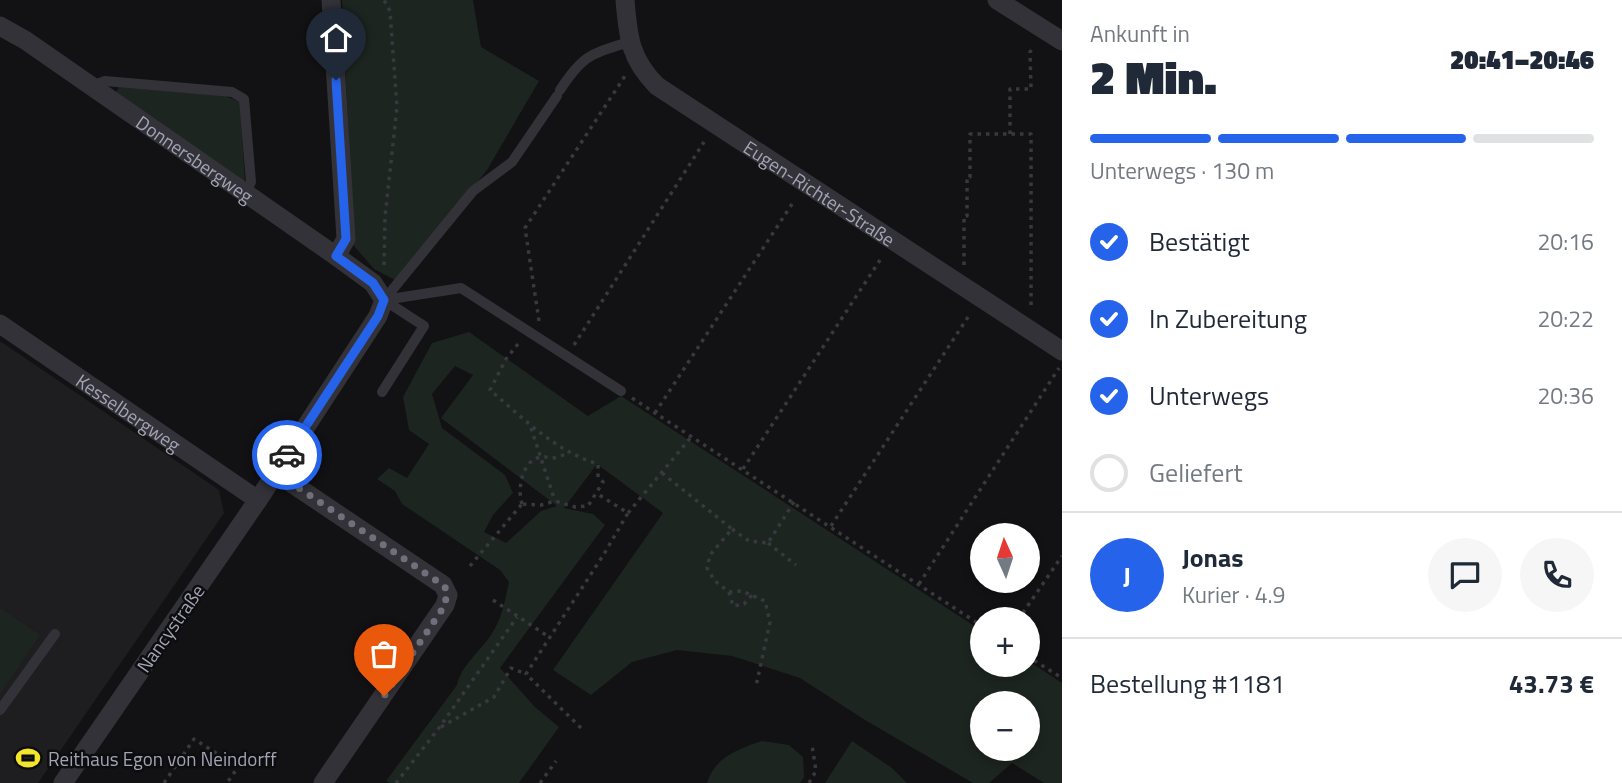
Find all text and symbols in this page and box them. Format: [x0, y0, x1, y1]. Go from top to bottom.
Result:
pin [306, 8, 366, 80]
text: Ankunft in [1090, 16, 1190, 51]
icon: home [317, 19, 355, 57]
text: 20:41–20:46 [1450, 40, 1594, 79]
text: 2 Min. [1090, 42, 1217, 112]
street label: Donnersbergweg [131, 107, 260, 209]
street label: Eugen-Richter-Straße [738, 132, 901, 253]
text: Unterwegs · 130 m [1090, 153, 1274, 188]
text: Bestätigt [1149, 222, 1250, 261]
icon: check [1090, 223, 1128, 261]
text: 20:16 [1537, 224, 1594, 259]
text: In Zubereitung [1149, 299, 1307, 338]
icon: check [1090, 300, 1128, 338]
text: 20:22 [1537, 301, 1594, 336]
street label: Kesselbergweg [71, 366, 187, 458]
text: Unterwegs [1149, 376, 1269, 415]
icon: check [1090, 377, 1128, 415]
text: 20:36 [1537, 378, 1594, 413]
courier [252, 420, 322, 490]
icon: car [268, 436, 306, 474]
text: Geliefert [1149, 453, 1243, 492]
north arrow [970, 523, 1040, 593]
map controls [970, 523, 1040, 761]
text: Jonas [1182, 538, 1244, 577]
button: chat [1428, 538, 1502, 612]
button: phone [1520, 538, 1594, 612]
text: J [1123, 556, 1131, 595]
text: Kurier · 4.9 [1182, 577, 1285, 612]
street label: Nancystraße [129, 578, 211, 678]
button: + [970, 607, 1040, 677]
pin [354, 624, 414, 696]
icon: bag [365, 635, 403, 673]
text: Bestellung #1181 [1090, 664, 1285, 703]
text: 43.73 € [1509, 664, 1594, 703]
button: − [970, 691, 1040, 761]
sports icon: Reithaus Egon von Neindorff [14, 744, 42, 772]
place label: Reithaus Egon von Neindorff [48, 744, 277, 773]

